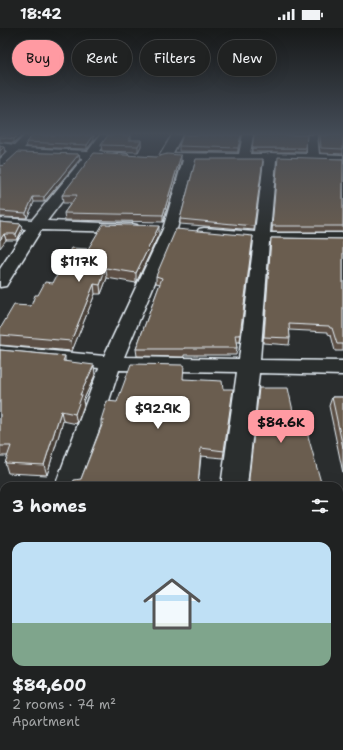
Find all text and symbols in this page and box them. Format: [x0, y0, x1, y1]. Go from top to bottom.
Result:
text: 18:42 [20, 4, 62, 24]
chip: Buy [12, 40, 64, 76]
chip: Rent [72, 40, 132, 76]
chip: Filters [140, 40, 210, 76]
chip: New [218, 40, 276, 76]
pin: $117K [51, 249, 107, 283]
text: $117K [60, 253, 98, 270]
pin: $92.9K [125, 396, 191, 430]
text: $92.9K [135, 400, 181, 417]
pin: $84.6K [248, 410, 314, 444]
text: $84.6K [257, 414, 305, 431]
text: 3 homes [12, 495, 87, 517]
icon: filters [309, 495, 331, 517]
icon: home [136, 568, 208, 640]
text: $84,600 [12, 674, 86, 696]
text: 2 rooms · 74 m² [12, 696, 116, 713]
text: Apartment [12, 713, 80, 730]

